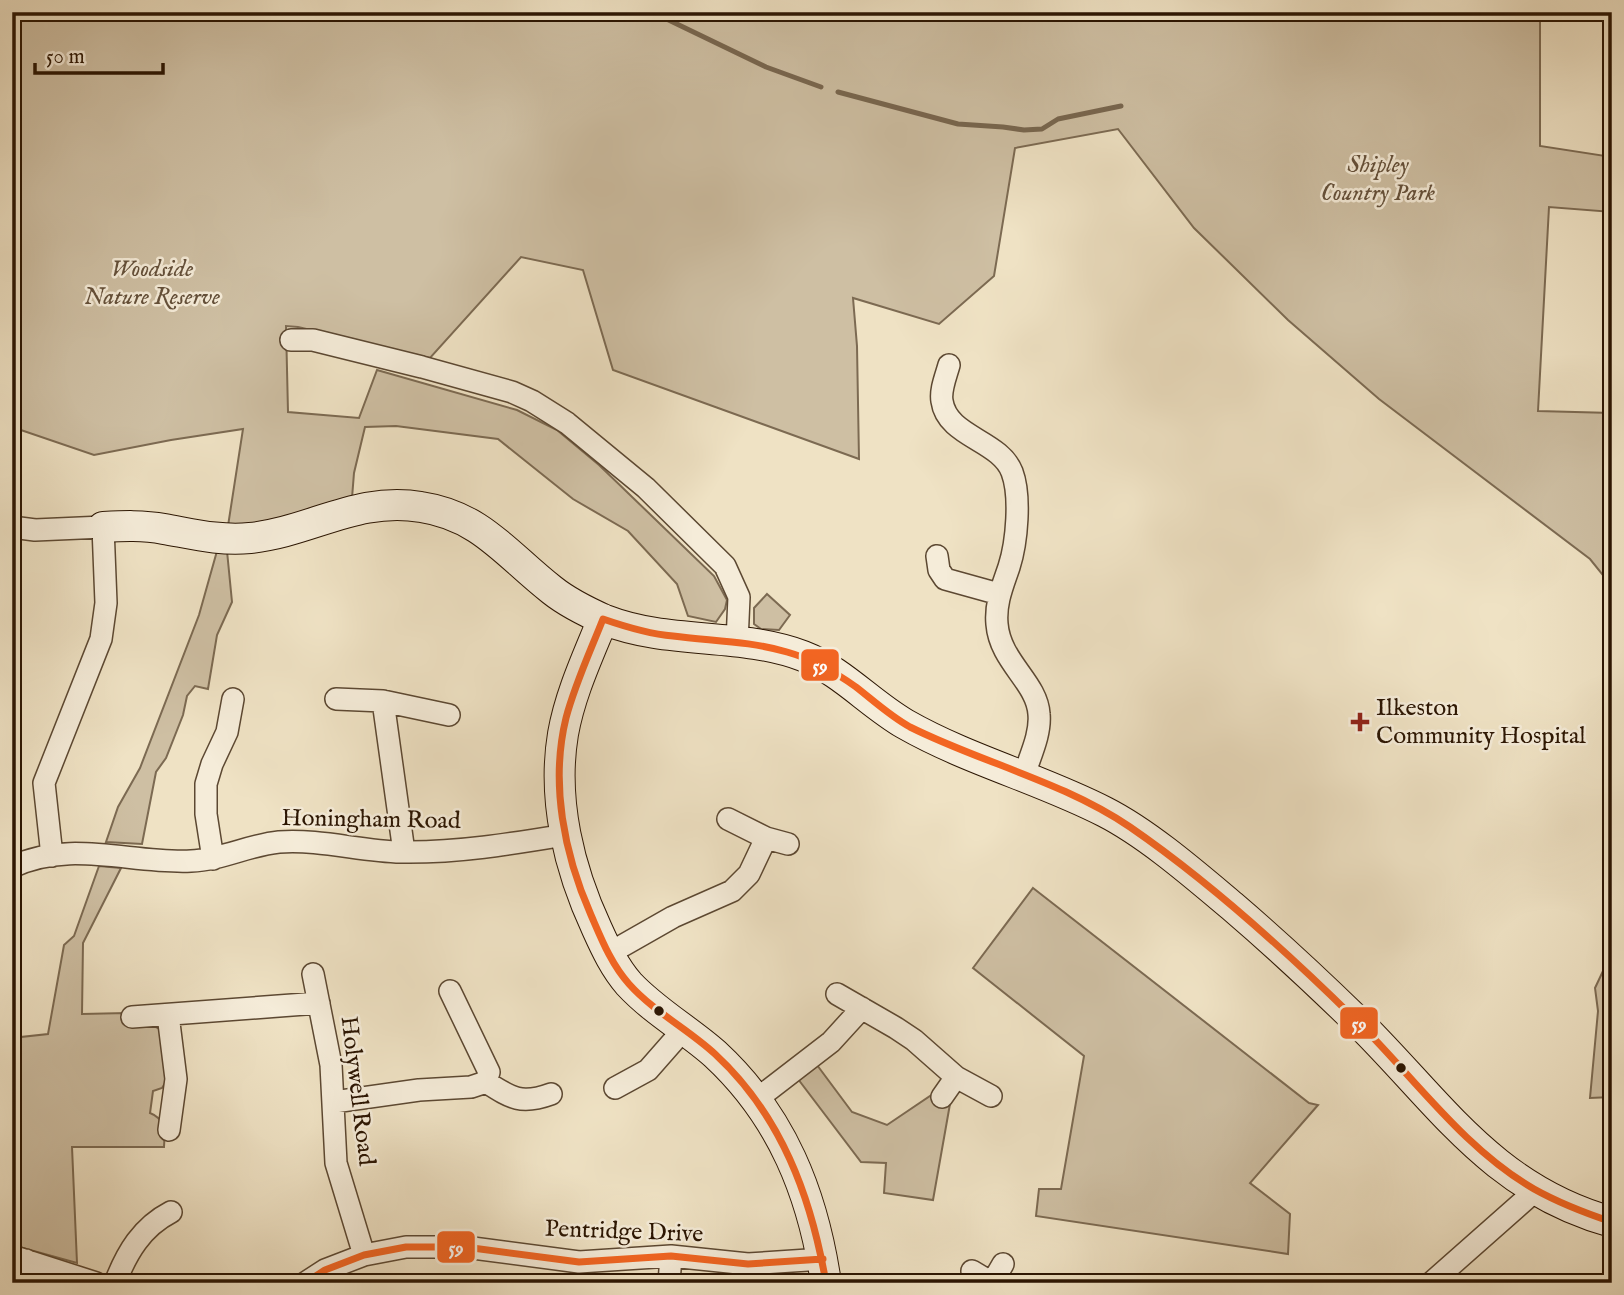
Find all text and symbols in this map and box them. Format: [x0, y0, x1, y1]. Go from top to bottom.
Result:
scale bar [35, 32, 163, 76]
text: 50 m [46, 44, 85, 71]
park label: Shipley Country Park [1321, 150, 1436, 209]
park label: Woodside Nature Reserve [84, 254, 220, 313]
line badge: 59 [800, 648, 840, 682]
text: 59 [812, 655, 828, 679]
place label: Ilkeston Community Hospital [1376, 693, 1586, 752]
marker: Ilkeston Community Hospital [1350, 712, 1370, 732]
street label: Honingham Road [281, 803, 461, 837]
unlabelled marker [652, 1004, 666, 1018]
line badge: 59 [1339, 1006, 1379, 1040]
text: 59 [1351, 1013, 1367, 1037]
street label: Holywell Road [332, 1014, 382, 1168]
unlabelled marker [1394, 1061, 1408, 1075]
street label: Pentridge Drive [544, 1214, 704, 1250]
line badge: 59 [436, 1230, 476, 1264]
text: 59 [448, 1237, 464, 1261]

